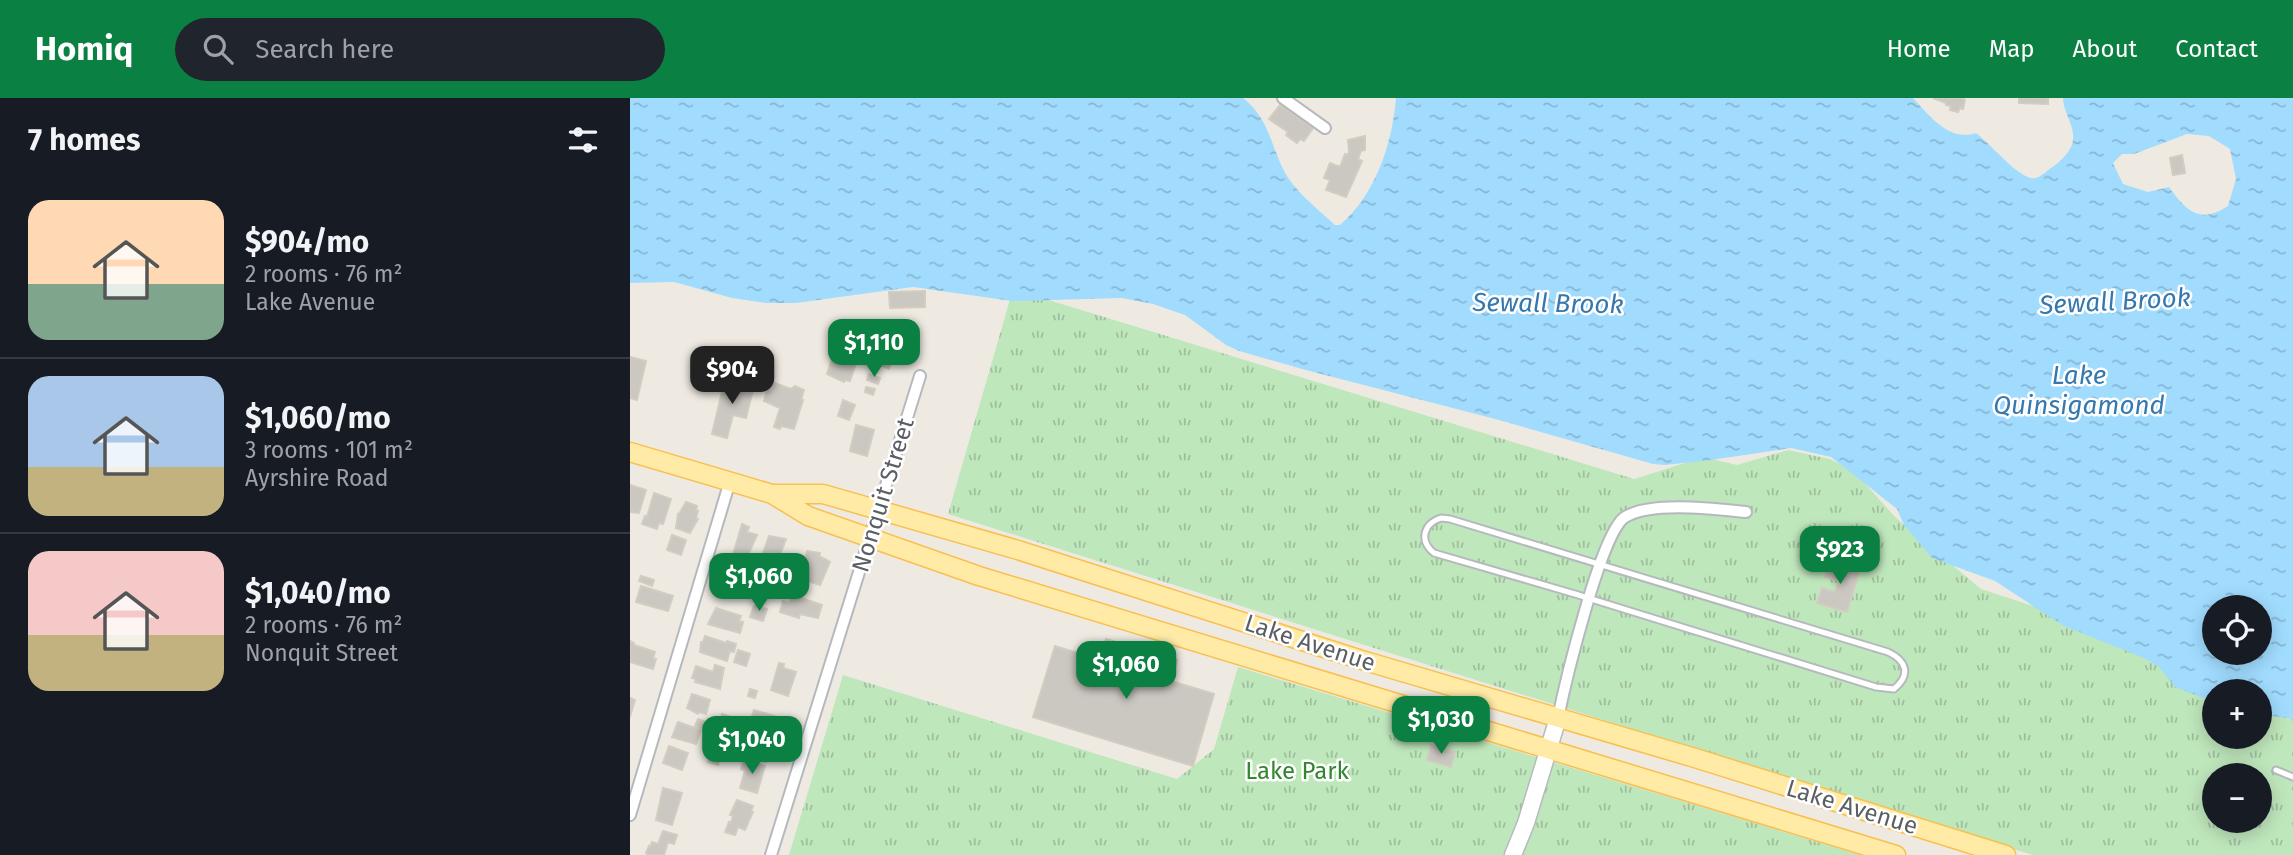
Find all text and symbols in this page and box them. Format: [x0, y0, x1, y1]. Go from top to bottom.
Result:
search box [175, 18, 665, 81]
text: Homiq [35, 29, 133, 69]
icon: search [199, 30, 237, 68]
text: Search here [255, 34, 394, 65]
text: Home [1887, 35, 1951, 63]
text: Map [1989, 35, 2035, 63]
text: About [2073, 35, 2137, 63]
text: Contact [2175, 35, 2258, 63]
icon: filters [564, 121, 602, 159]
text: 7 homes [28, 122, 140, 158]
text: $904/mo [245, 224, 369, 260]
icon: home [84, 228, 168, 312]
text: 2 rooms · 76 m² [245, 260, 403, 288]
water label: Sewall Brook [2038, 282, 2191, 321]
water label: Sewall Brook [1471, 287, 1624, 320]
text: Lake Avenue [245, 288, 375, 316]
pin: $1,110 [817, 320, 931, 379]
text: $1,110 [844, 328, 904, 356]
pin: $904 [691, 346, 773, 406]
text: $904 [706, 355, 758, 383]
water label: Lake Quinsigamond [1993, 360, 2165, 421]
text: $1,060/mo [245, 400, 391, 436]
icon: home [84, 404, 168, 488]
street label: Nonquit Street [846, 414, 920, 575]
text: 3 rooms · 101 m² [245, 436, 413, 464]
text: Ayrshire Road [245, 464, 389, 492]
pin: $923 [1799, 526, 1881, 586]
text: $923 [1816, 535, 1864, 563]
pin: $1,060 [702, 554, 816, 613]
text: $1,060 [725, 562, 793, 590]
text: $1,040/mo [245, 575, 391, 611]
icon: home [84, 579, 168, 663]
map controls [2202, 595, 2272, 833]
button: locate [2202, 595, 2272, 665]
street label: Lake Avenue [1241, 609, 1379, 677]
text: 2 rooms · 76 m² [245, 611, 403, 639]
text: Nonquit Street [245, 639, 398, 667]
pin: $1,060 [1069, 642, 1183, 701]
text: $1,060 [1092, 650, 1160, 678]
button: + [2202, 679, 2272, 749]
pin: $1,030 [1384, 696, 1498, 756]
text: $1,030 [1408, 705, 1474, 733]
pin: $1,040 [695, 716, 809, 776]
text: $1,040 [718, 725, 786, 753]
park label: Lake Park [1245, 757, 1349, 785]
button: − [2202, 763, 2272, 833]
street label: Lake Avenue [1783, 774, 1921, 840]

